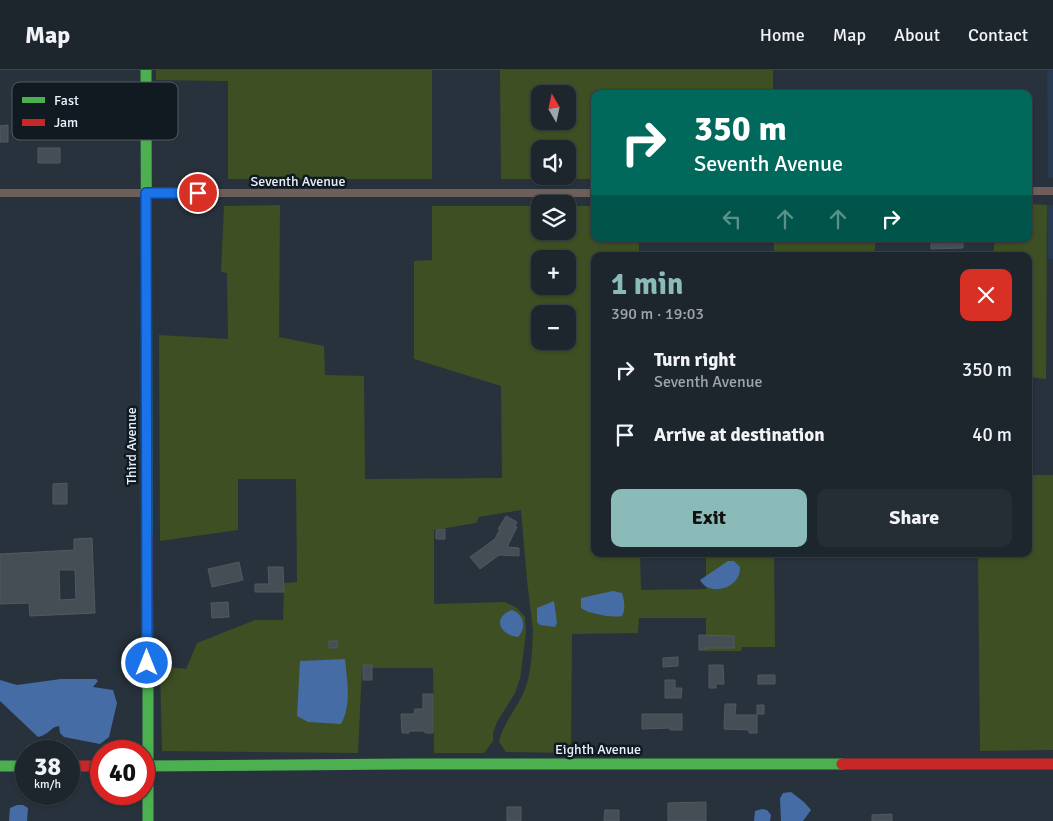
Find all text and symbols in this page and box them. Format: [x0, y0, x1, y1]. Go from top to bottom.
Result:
text: Map [25, 20, 70, 50]
text: Home [760, 24, 805, 46]
text: Map [833, 24, 866, 46]
text: About [894, 24, 940, 46]
text: Contact [968, 24, 1028, 46]
legend [12, 82, 178, 140]
north arrow [531, 85, 576, 130]
map controls [531, 85, 576, 350]
text: Fast [54, 92, 79, 109]
text: 350 m [694, 107, 787, 150]
icon: right [611, 110, 676, 175]
text: Jam [54, 114, 78, 131]
button: sound [531, 140, 576, 185]
text: Seventh Avenue [694, 150, 843, 177]
pin [177, 172, 219, 214]
street label: Seventh Avenue [251, 173, 345, 190]
icon: arrive [184, 179, 212, 207]
button: layers [531, 195, 576, 240]
icon: left [718, 205, 746, 233]
icon: ahead [771, 205, 799, 233]
icon: ahead [824, 205, 852, 233]
icon: right [877, 205, 905, 233]
button: + [531, 250, 576, 295]
text: 1 min [611, 266, 683, 303]
button: close [960, 269, 1012, 321]
text: 390 m · 19:03 [611, 304, 704, 324]
button: − [531, 305, 576, 350]
text: Turn right [654, 348, 736, 372]
icon: right [611, 356, 639, 384]
text: 350 m [962, 358, 1012, 382]
text: Seventh Avenue [654, 372, 762, 392]
street label: Third Avenue [123, 407, 140, 485]
icon: arrive [611, 421, 639, 449]
text: Arrive at destination [654, 423, 825, 447]
text: 40 m [972, 423, 1012, 447]
button: Exit [611, 489, 807, 547]
button: Share [817, 489, 1012, 547]
position arrow [120, 636, 172, 688]
speed limit sign: 40 [90, 740, 155, 805]
street label: Eighth Avenue [555, 741, 641, 758]
text: 38 [34, 751, 61, 782]
text: km/h [34, 777, 61, 792]

